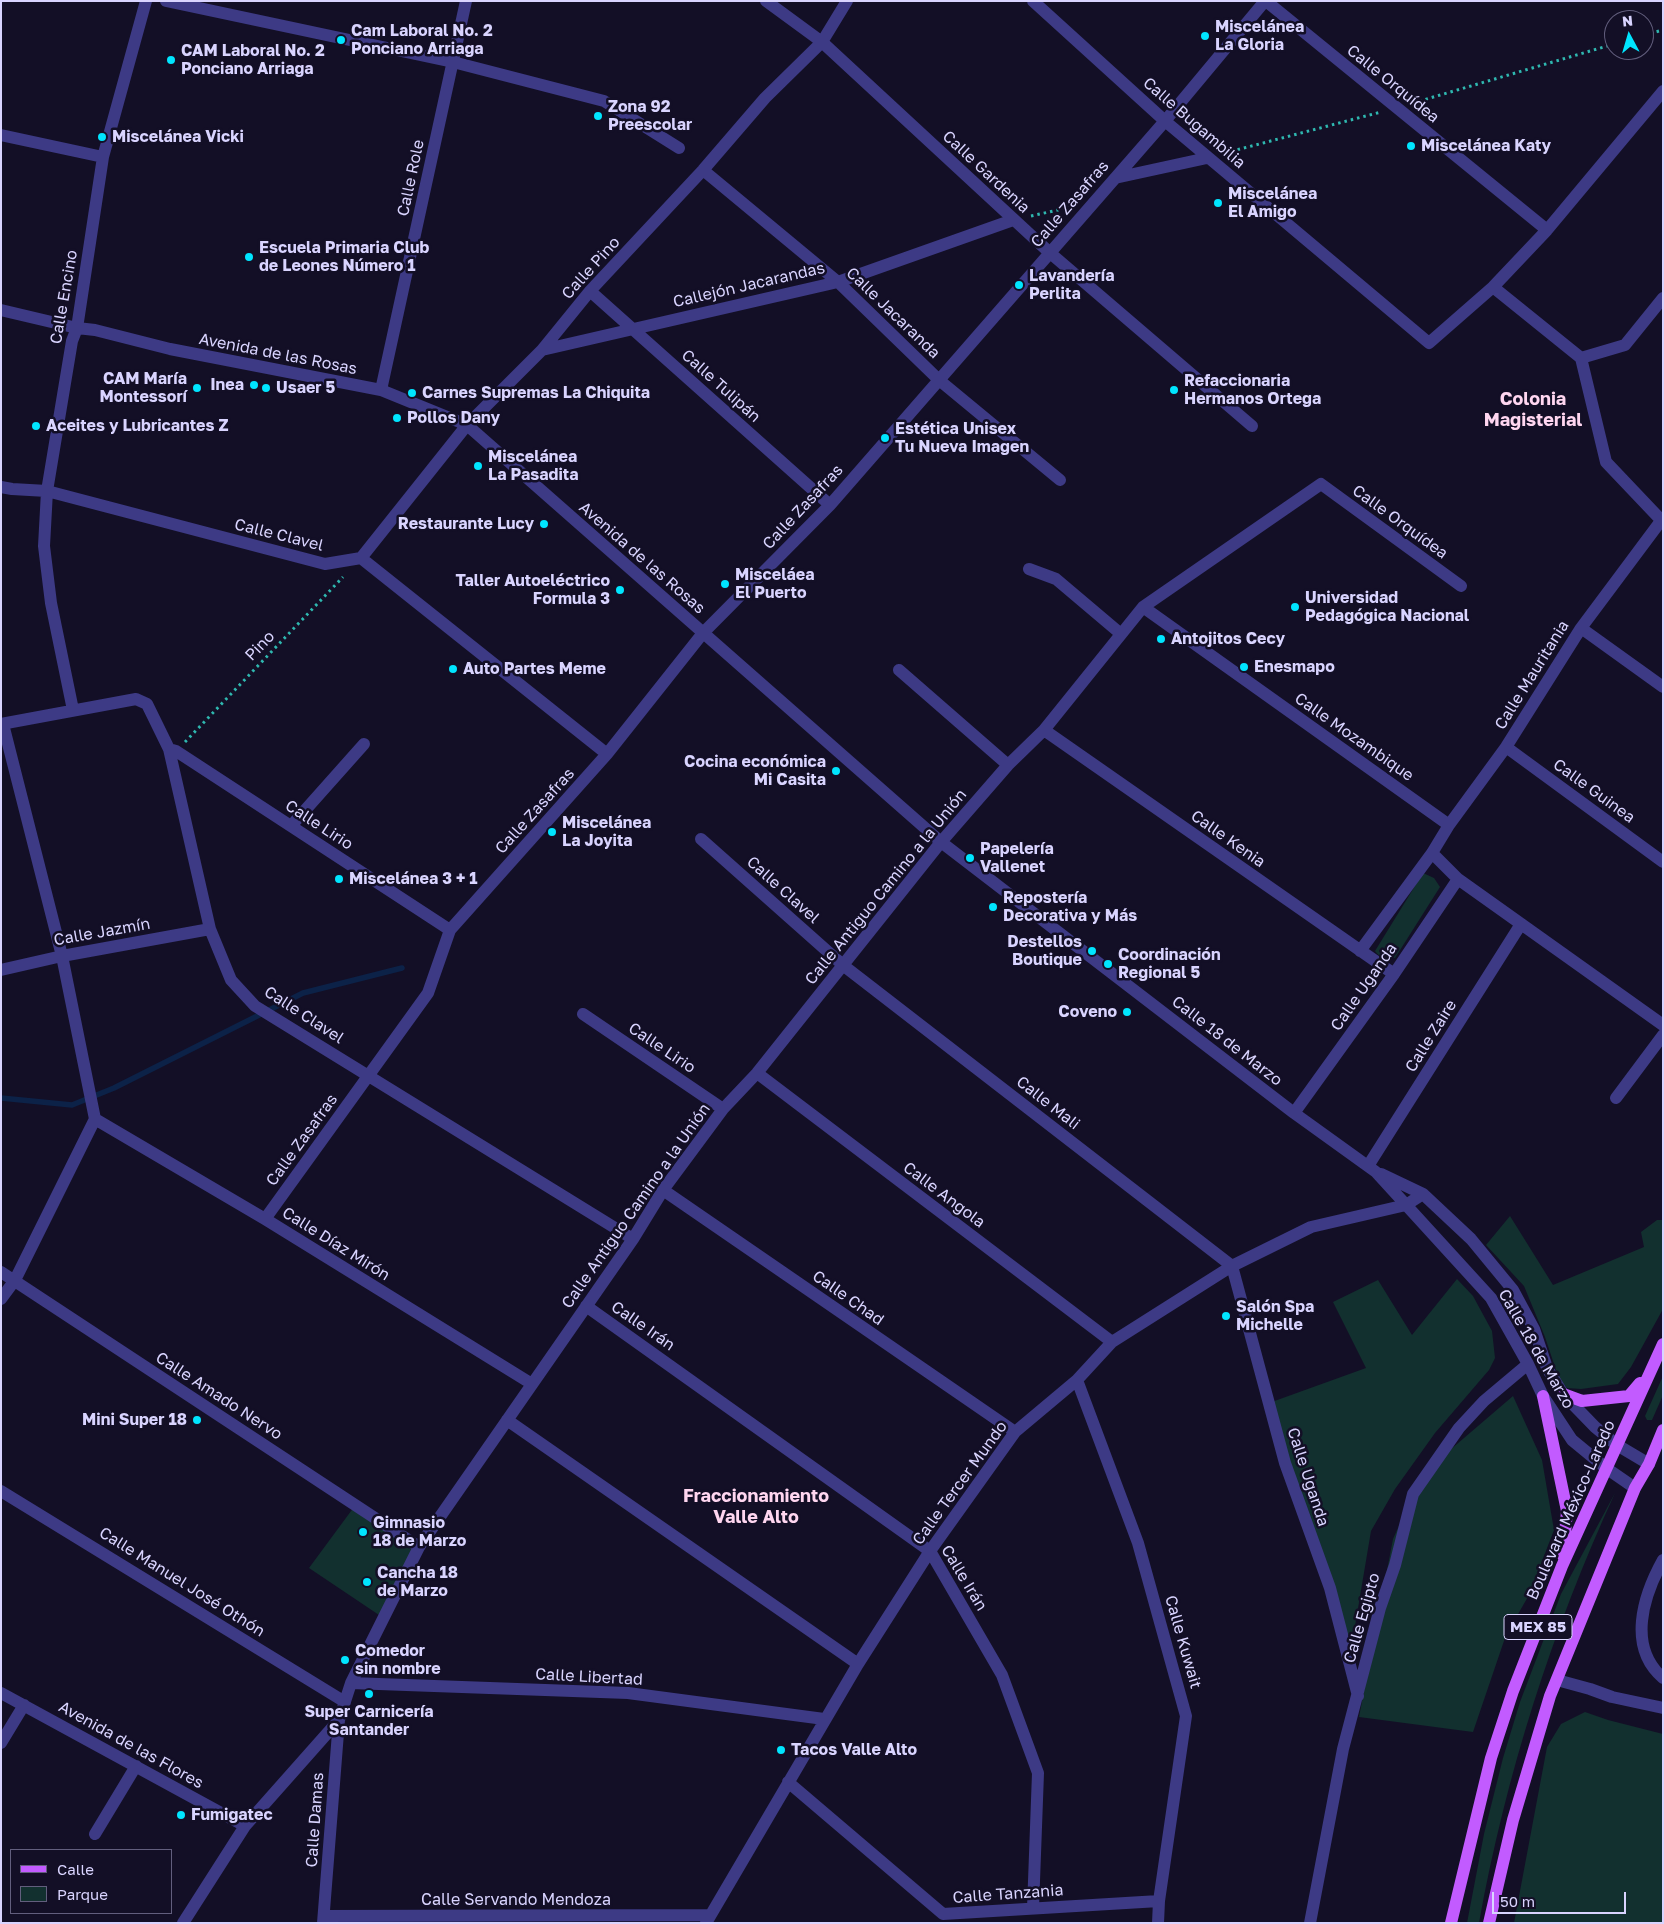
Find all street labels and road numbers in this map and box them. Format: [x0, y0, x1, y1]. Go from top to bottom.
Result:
street label: Calle Orquídea [1343, 41, 1443, 127]
street label: Calle Bugambilia [1139, 73, 1249, 173]
street label: Calle Gardenia [939, 127, 1033, 217]
street label: Calle Role [394, 138, 428, 218]
street label: Calle Zasafras [1027, 157, 1113, 251]
street label: Calle Pino [558, 233, 624, 303]
street label: Calle Encino [46, 248, 82, 346]
street label: Callejón Jacarandas [671, 258, 827, 312]
street label: Calle Jacaranda [842, 263, 944, 363]
street label: Avenida de las Rosas [197, 329, 359, 379]
street label: Calle Tulipán [678, 346, 764, 426]
street label: Calle Zasafras [759, 461, 847, 553]
street label: Calle Orquídea [1349, 481, 1451, 563]
street label: Avenida de las Rosas [575, 498, 709, 618]
street label: Calle Clavel [233, 515, 325, 555]
street label: Calle Mauritania [1491, 617, 1573, 733]
street label: Pino [241, 627, 279, 665]
street label: Calle Mozambique [1291, 689, 1417, 785]
street label: Calle Guinea [1549, 755, 1639, 827]
street label: Calle Zasafras [491, 764, 579, 858]
street label: Calle Antiguo Camino a la Unión [801, 785, 971, 989]
street label: Calle Lirio [282, 796, 356, 854]
street label: Calle Kenia [1187, 806, 1269, 872]
street label: Calle Clavel [743, 852, 823, 928]
street label: Calle Jazmín [52, 914, 152, 950]
street label: Calle Uganda [1327, 939, 1401, 1035]
street label: Calle Clavel [261, 982, 347, 1048]
street label: Calle 18 de Marzo [1168, 992, 1286, 1090]
street label: Calle Zaire [1401, 996, 1461, 1076]
street label: Calle Lirio [625, 1019, 699, 1077]
street label: Calle Mali [1012, 1072, 1084, 1134]
street label: Calle Zasafras [262, 1090, 342, 1190]
street label: Calle Antiguo Camino a la Unión [558, 1100, 714, 1312]
street label: Calle Angola [899, 1158, 989, 1232]
street label: Calle Díaz Mirón [279, 1203, 393, 1285]
street label: Calle Chad [809, 1266, 887, 1330]
street label: Calle 18 de Marzo [1494, 1286, 1578, 1412]
street label: Calle Irán [607, 1297, 679, 1355]
street label: Calle Amado Nervo [152, 1348, 286, 1444]
street label: Calle Tercer Mundo [909, 1417, 1011, 1549]
street label: Boulevard México-Laredo [1523, 1417, 1619, 1603]
street label: Calle Uganda [1283, 1425, 1333, 1529]
street label: Calle Manuel José Othón [96, 1523, 268, 1641]
street label: Calle Irán [937, 1542, 991, 1614]
street label: Calle Egipto [1340, 1571, 1384, 1665]
street label: Calle Kuwait [1161, 1593, 1205, 1691]
road number: MEX 85 [1504, 1614, 1572, 1640]
street label: Calle Libertad [535, 1665, 643, 1689]
street label: Avenida de las Flores [55, 1697, 207, 1793]
street label: Calle Damas [302, 1772, 328, 1868]
street label: Calle Tanzania [952, 1881, 1064, 1907]
street label: Calle Servando Mendoza [421, 1890, 611, 1910]

